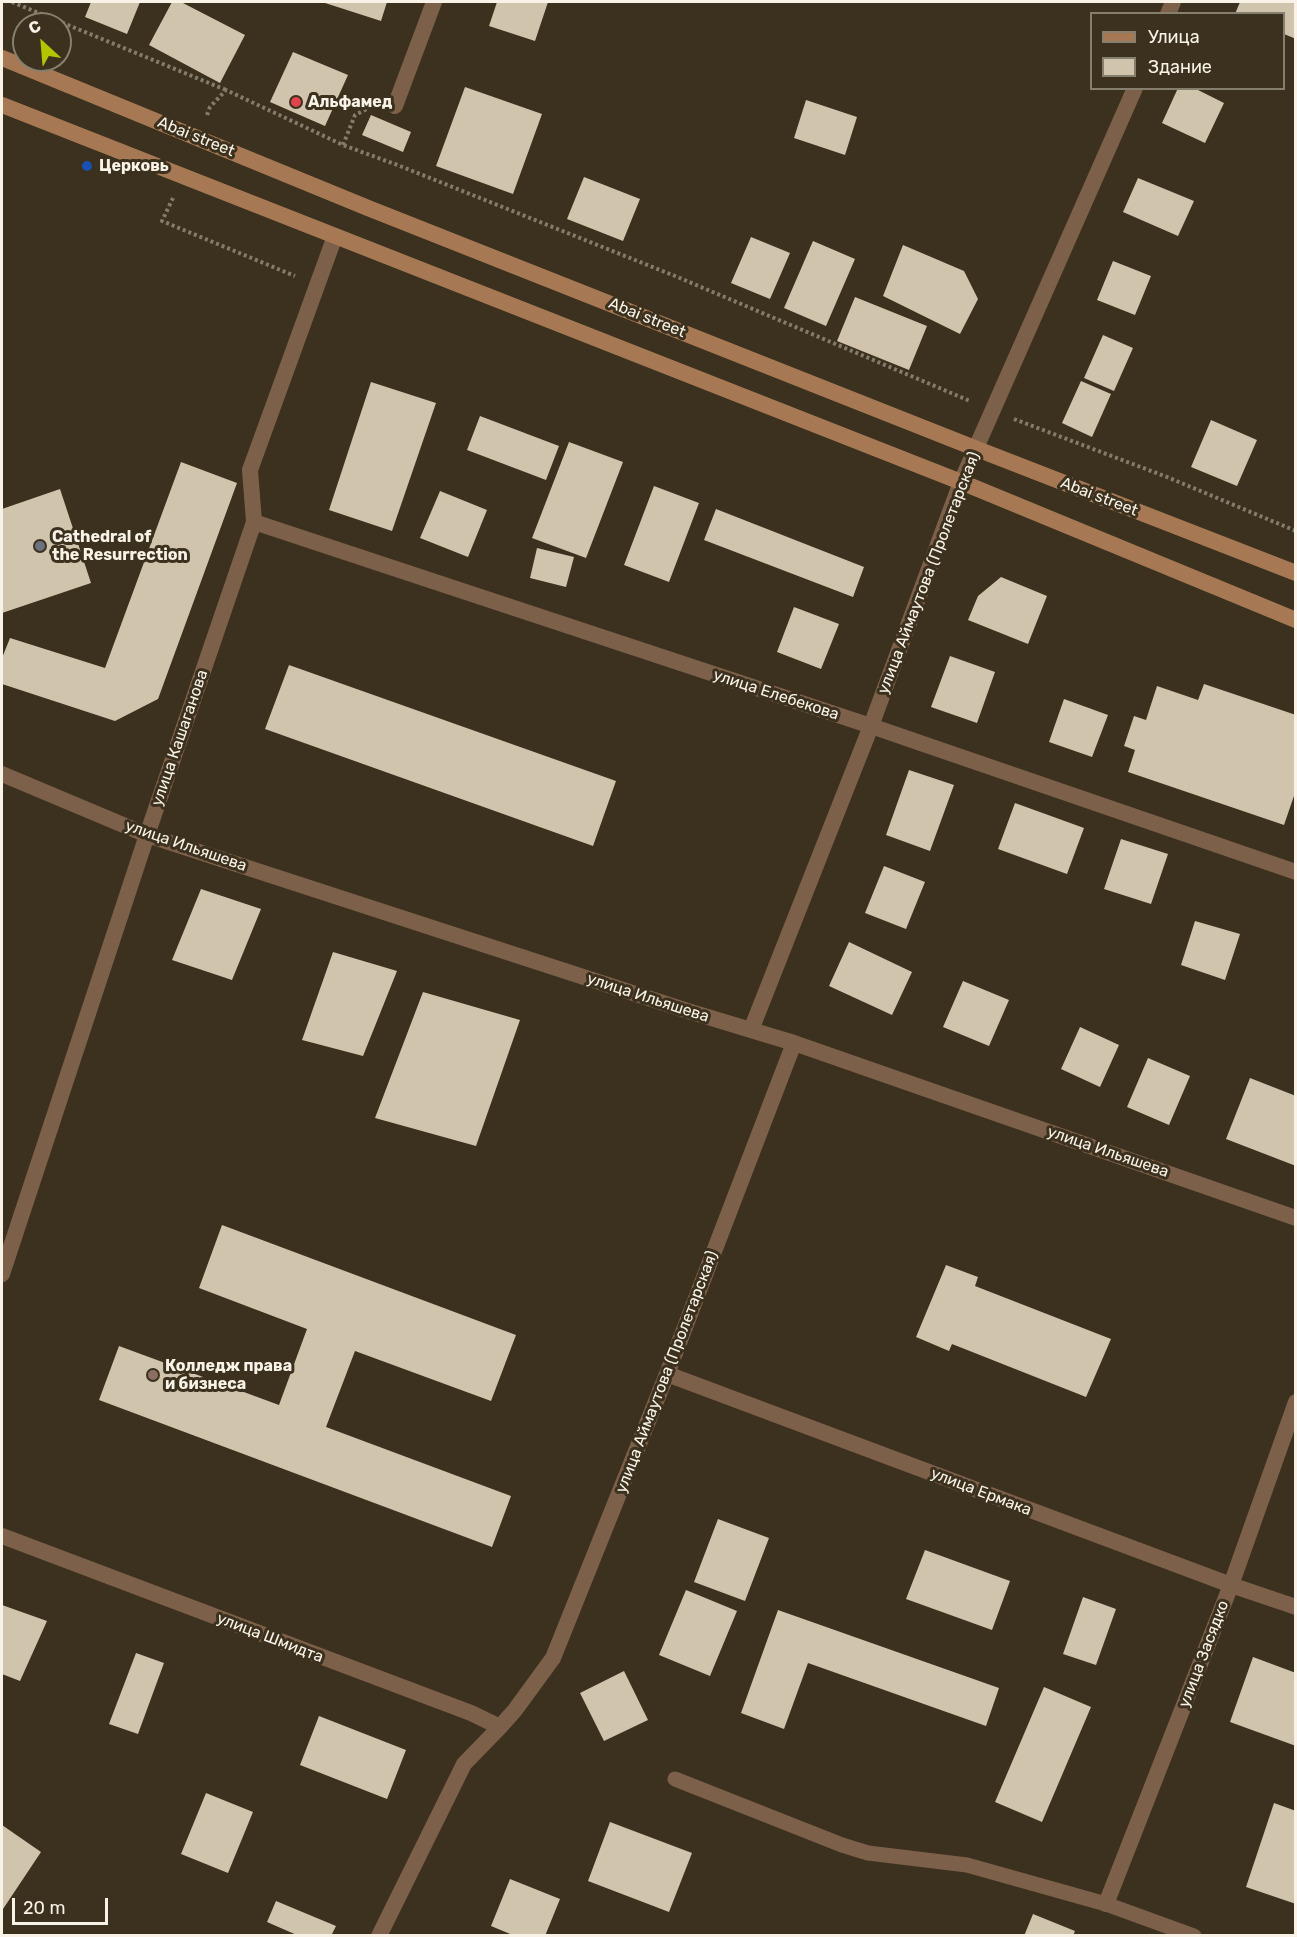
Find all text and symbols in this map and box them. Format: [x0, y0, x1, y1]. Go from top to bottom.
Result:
north arrow [12, 12, 72, 72]
legend [1090, 12, 1285, 90]
text: С [26, 16, 44, 38]
text: Улица [1148, 26, 1200, 48]
text: Здание [1148, 56, 1212, 78]
place label: Альфамед [308, 92, 392, 112]
marker: Альфамед [289, 95, 303, 109]
street label: Abai street [155, 113, 237, 161]
place label: Церковь [99, 156, 169, 176]
marker: Церковь [80, 159, 94, 173]
street label: Abai street [606, 294, 688, 342]
street label: улица Аймаутова (Пролетарская) [874, 449, 984, 697]
street label: Abai street [1058, 473, 1140, 521]
place label: Cathedral of the Resurrection [52, 527, 188, 565]
marker: Cathedral of the Resurrection [33, 539, 47, 553]
street label: улица Елебекова [711, 666, 841, 724]
street label: улица Кашаганова [148, 667, 212, 809]
street label: улица Ильяшева [123, 816, 249, 876]
street label: улица Ильяшева [585, 969, 711, 1027]
street label: улица Ильяшева [1045, 1122, 1171, 1182]
street label: улица Аймаутова (Пролетарская) [612, 1248, 722, 1496]
place label: Колледж права и бизнеса [165, 1356, 292, 1394]
marker: Колледж права и бизнеса [146, 1368, 160, 1382]
street label: улица Ермака [928, 1464, 1034, 1520]
street label: улица Засядко [1175, 1598, 1233, 1710]
street label: улица Шмидта [214, 1609, 326, 1667]
scale bar [15, 1886, 111, 1924]
text: 20 m [23, 1897, 65, 1919]

